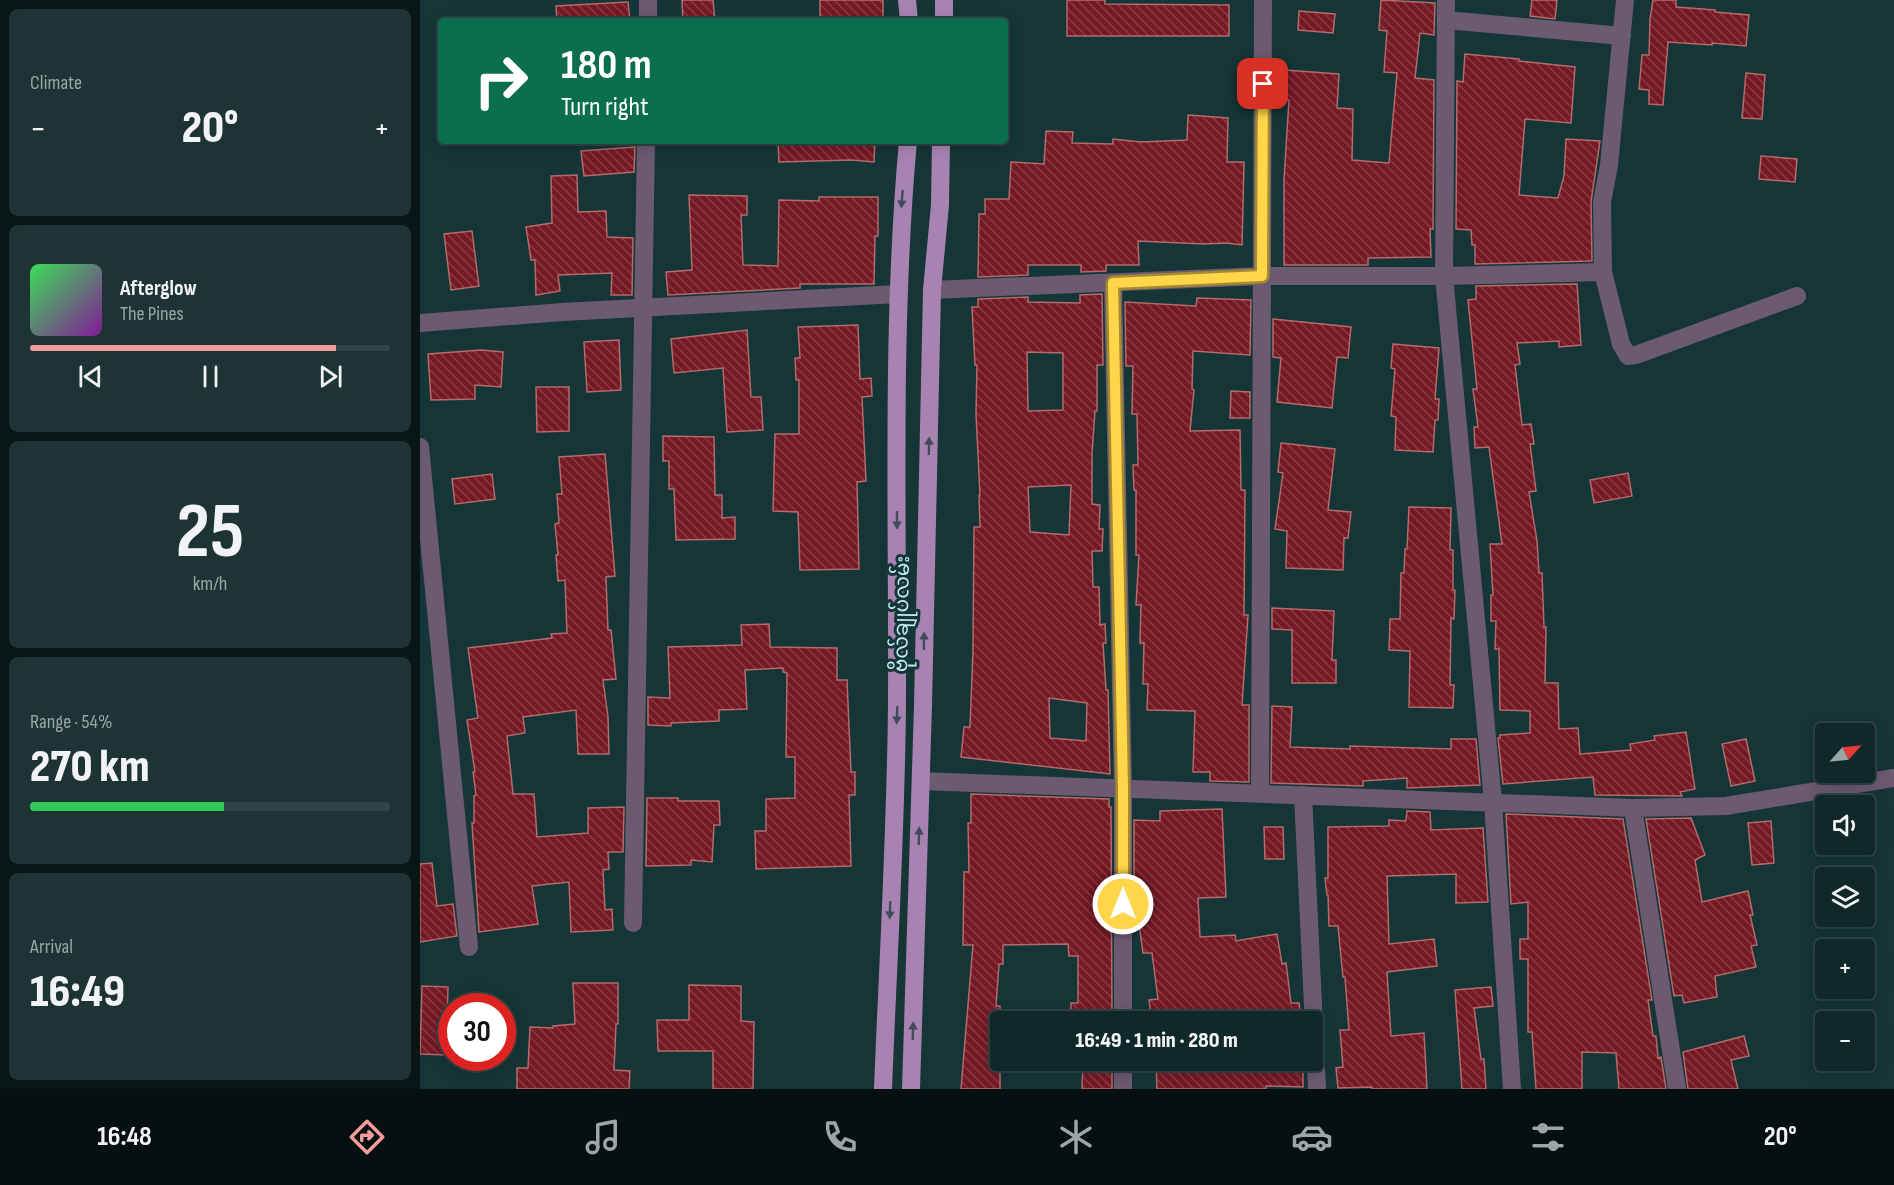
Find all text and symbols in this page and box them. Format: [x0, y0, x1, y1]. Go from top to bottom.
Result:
text: 180 m [561, 40, 652, 91]
icon: right [462, 42, 540, 120]
pin [1237, 58, 1288, 109]
icon: arrive [1246, 67, 1279, 100]
text: Climate [30, 71, 82, 95]
text: Turn right [561, 91, 648, 123]
text: 20° [182, 101, 238, 156]
text: − [30, 109, 46, 149]
text: + [374, 109, 390, 149]
one-way arrow [898, 190, 907, 209]
text: Afterglow [120, 275, 197, 302]
text: The Pines [120, 302, 184, 326]
icon: previous [74, 360, 107, 393]
icon: pause [194, 360, 227, 393]
icon: next [314, 360, 347, 393]
one-way arrow [924, 436, 933, 455]
text: 25 [176, 486, 244, 579]
one-way arrow [893, 511, 902, 530]
street label: ဗိုလ်ချုပ်လမ်း [886, 556, 919, 672]
text: km/h [193, 572, 227, 596]
one-way arrow [920, 631, 929, 650]
one-way arrow [892, 706, 901, 725]
text: Range · 54% [30, 710, 112, 734]
north arrow [1815, 723, 1875, 783]
map controls [1815, 723, 1875, 1071]
text: 270 km [30, 740, 149, 795]
button: sound [1815, 795, 1875, 855]
one-way arrow [914, 826, 924, 845]
button: layers [1815, 867, 1875, 927]
position arrow [1091, 872, 1155, 936]
one-way arrow [885, 901, 894, 920]
text: Arrival [30, 935, 73, 959]
button: + [1815, 939, 1875, 999]
text: 16:49 [30, 965, 125, 1020]
speed limit sign: 30 [438, 993, 516, 1071]
button: − [1815, 1011, 1875, 1071]
one-way arrow [908, 1021, 918, 1040]
text: 16:49 · 1 min · 280 m [1075, 1027, 1238, 1054]
icon: directions [346, 1116, 388, 1158]
icon: music [582, 1116, 624, 1158]
icon: phone [819, 1116, 861, 1158]
icon: climate [1055, 1116, 1097, 1158]
icon: car [1291, 1116, 1333, 1158]
icon: filters [1527, 1116, 1569, 1158]
text: 16:48 [97, 1121, 152, 1153]
text: 20° [1764, 1121, 1797, 1153]

